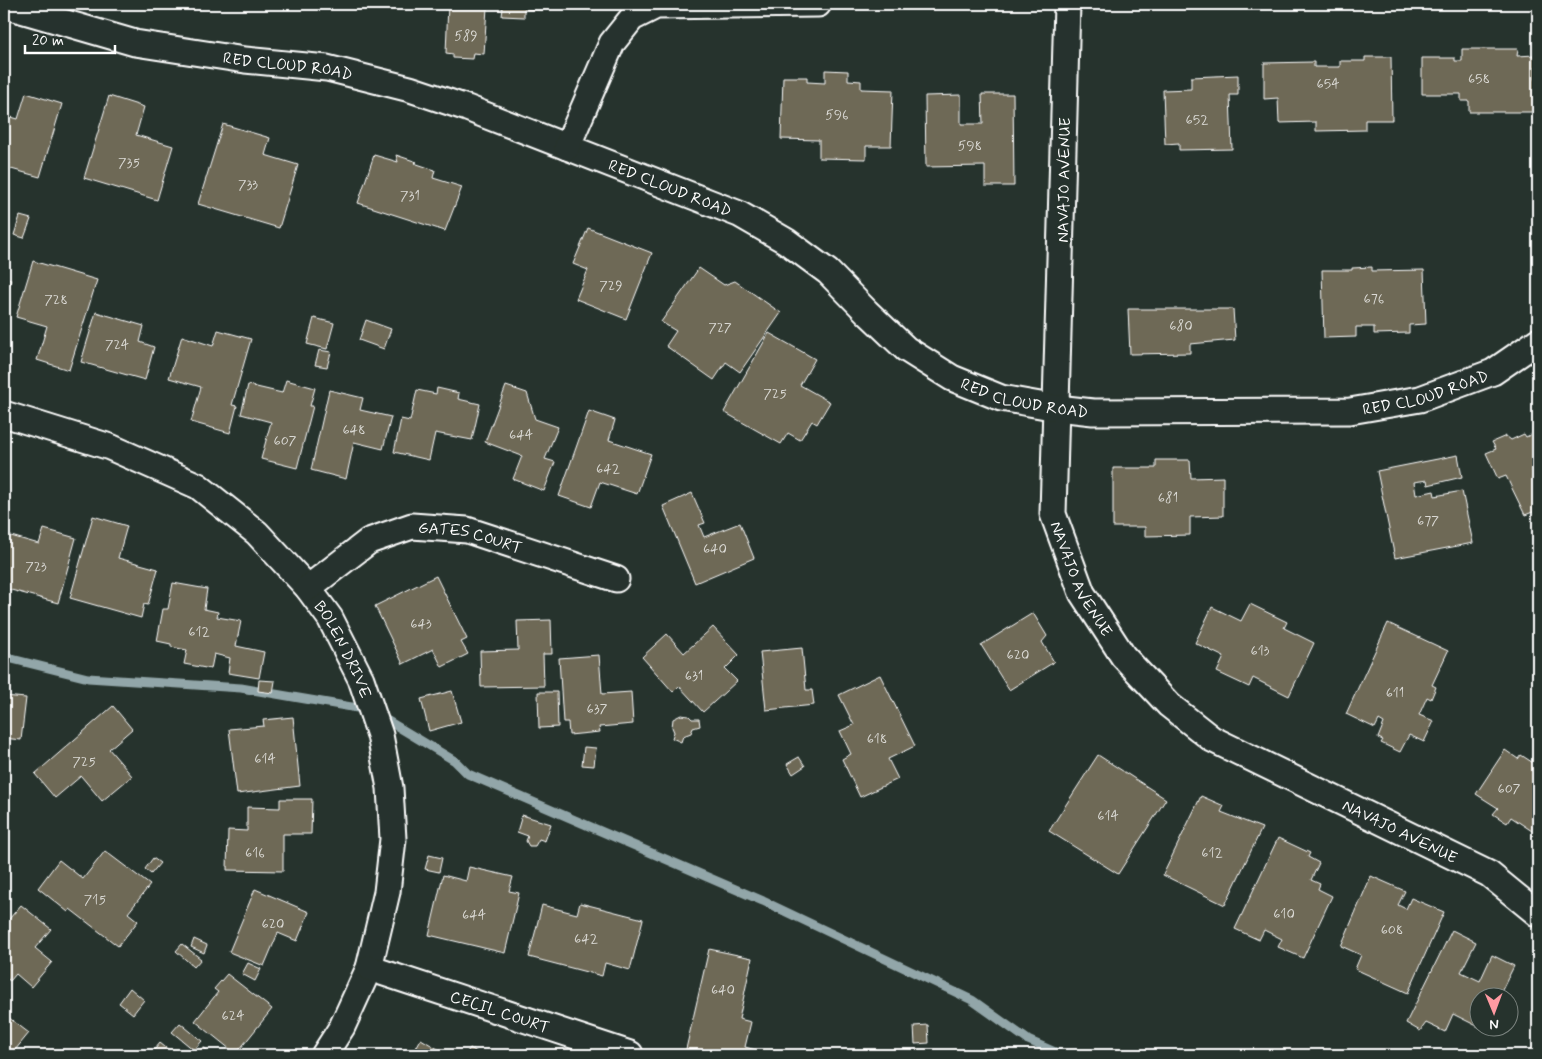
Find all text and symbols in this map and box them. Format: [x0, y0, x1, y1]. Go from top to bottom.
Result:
scale bar [25, 22, 115, 54]
house number: 589 [454, 27, 478, 45]
text: 20 m [32, 31, 64, 51]
street label: RED CLOUD ROAD [221, 48, 355, 86]
house number: 658 [1468, 70, 1490, 88]
house number: 654 [1317, 75, 1339, 93]
house number: 596 [825, 106, 849, 124]
house number: 652 [1186, 111, 1208, 129]
street label: NAVAJO AVENUE [1053, 117, 1076, 243]
house number: 598 [958, 137, 982, 155]
house number: 735 [118, 154, 140, 172]
street label: RED CLOUD ROAD [605, 155, 734, 222]
house number: 733 [238, 176, 258, 194]
house number: 731 [400, 187, 420, 205]
house number: 729 [599, 277, 623, 295]
house number: 676 [1364, 290, 1384, 308]
house number: 728 [44, 291, 68, 309]
house number: 680 [1169, 317, 1193, 335]
house number: 727 [708, 319, 732, 337]
house number: 724 [105, 336, 129, 354]
street label: RED CLOUD ROAD [1361, 366, 1492, 421]
street label: RED CLOUD ROAD [957, 374, 1089, 423]
house number: 725 [763, 385, 787, 403]
house number: 648 [342, 421, 366, 439]
house number: 644 [509, 426, 533, 444]
house number: 607 [274, 432, 297, 450]
house number: 642 [596, 460, 620, 478]
house number: 681 [1158, 489, 1178, 507]
house number: 677 [1417, 512, 1439, 530]
street label: GATES COURT [417, 517, 524, 559]
street label: NAVAJO AVENUE [1045, 518, 1116, 641]
house number: 640 [703, 540, 727, 558]
house number: 723 [25, 558, 47, 576]
street label: BOLEN DRIVE [309, 597, 376, 701]
house number: 643 [410, 615, 432, 633]
house number: 612 [188, 623, 210, 641]
house number: 613 [1251, 642, 1270, 660]
house number: 620 [1007, 646, 1029, 664]
house number: 631 [685, 667, 703, 685]
house number: 611 [1386, 684, 1404, 702]
house number: 637 [587, 700, 608, 718]
house number: 618 [867, 730, 887, 748]
house number: 614 [254, 750, 276, 768]
house number: 725 [72, 753, 96, 771]
house number: 607 [1498, 780, 1521, 798]
street label: NAVAJO AVENUE [1339, 795, 1461, 869]
house number: 614 [1097, 807, 1119, 825]
house number: 616 [245, 844, 265, 862]
house number: 612 [1201, 844, 1223, 862]
house number: 715 [84, 891, 106, 909]
house number: 610 [1273, 905, 1295, 923]
house number: 644 [462, 906, 486, 924]
house number: 620 [262, 915, 284, 933]
house number: 608 [1381, 921, 1403, 939]
house number: 642 [574, 930, 598, 948]
house number: 640 [711, 981, 735, 999]
street label: CECIL COURT [447, 986, 552, 1039]
north arrow [1470, 986, 1520, 1036]
house number: 624 [222, 1007, 244, 1025]
text: N [1489, 1015, 1499, 1033]

